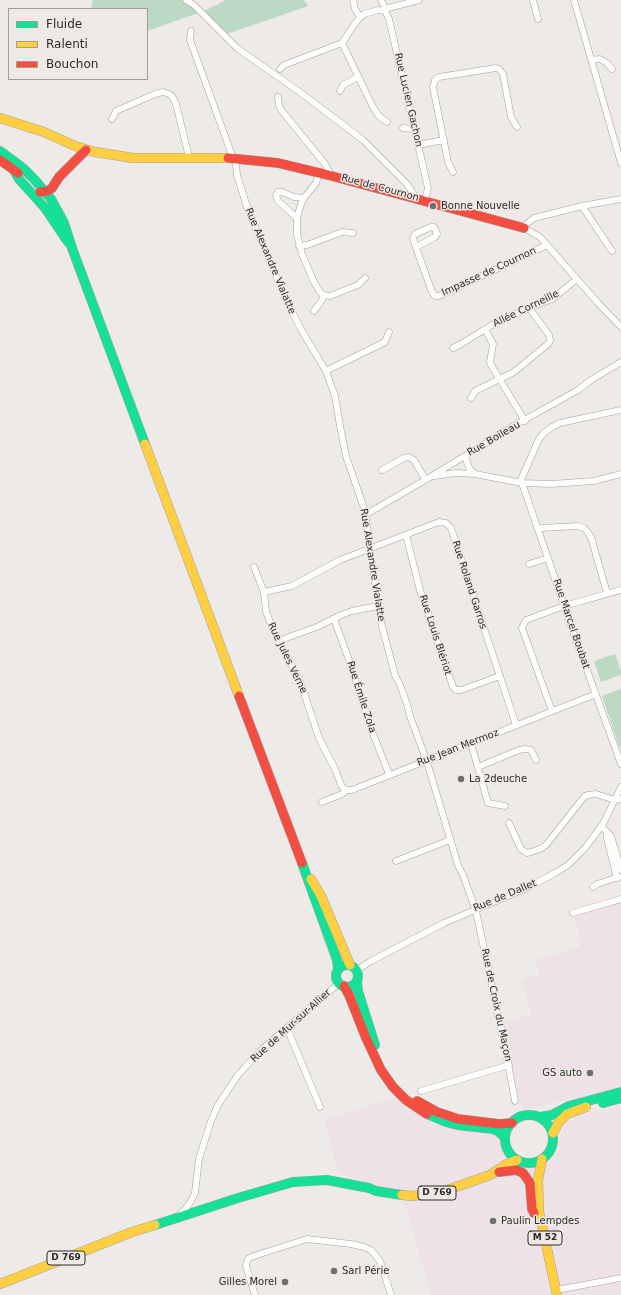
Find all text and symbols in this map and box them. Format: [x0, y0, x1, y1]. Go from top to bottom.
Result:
legend [8, 8, 148, 80]
text: Fluide [46, 17, 82, 31]
text: Ralenti [46, 37, 88, 51]
street label: Rue Lucien Gachon [391, 52, 425, 148]
text: Bouchon [46, 57, 98, 71]
street label: Rue de Cournon [340, 172, 420, 204]
place label: Bonne Nouvelle [441, 200, 520, 212]
marker: Bonne Nouvelle [428, 201, 438, 211]
street label: Rue Alexandre Vialatte [242, 206, 298, 316]
street label: Impasse de Cournon [440, 245, 538, 299]
street label: Allée Corneille [491, 288, 561, 330]
street label: Rue Boileau [465, 419, 523, 459]
street label: Rue Alexandre Vialatte [357, 508, 387, 622]
street label: Rue Roland Garros [449, 539, 489, 631]
street label: Rue Marcel Boubat [550, 578, 592, 670]
street label: Rue Louis Blériot [416, 593, 454, 677]
street label: Rue Jules Verne [265, 621, 309, 695]
street label: Rue Émile Zola [344, 659, 378, 735]
street label: Rue Jean Mermoz [415, 727, 501, 769]
place label: La 2deuche [469, 773, 527, 785]
marker: La 2deuche [456, 774, 466, 784]
street label: Rue de Dallet [472, 877, 538, 915]
street label: Rue de Croix du Maçon [478, 947, 514, 1063]
street label: Rue de Mur-sur-Allier [248, 987, 334, 1065]
place label: GS auto [542, 1067, 582, 1079]
marker: GS auto [585, 1068, 595, 1078]
road number: D 769 [418, 1186, 456, 1200]
place label: Paulin Lempdes [501, 1215, 579, 1227]
marker: Paulin Lempdes [488, 1216, 498, 1226]
road number: M 52 [528, 1231, 562, 1245]
road number: D 769 [47, 1251, 85, 1265]
place label: Sarl Périe [342, 1265, 389, 1277]
marker: Sarl Périe [329, 1266, 339, 1276]
place label: Gilles Morel [219, 1276, 277, 1288]
marker: Gilles Morel [280, 1277, 290, 1287]

